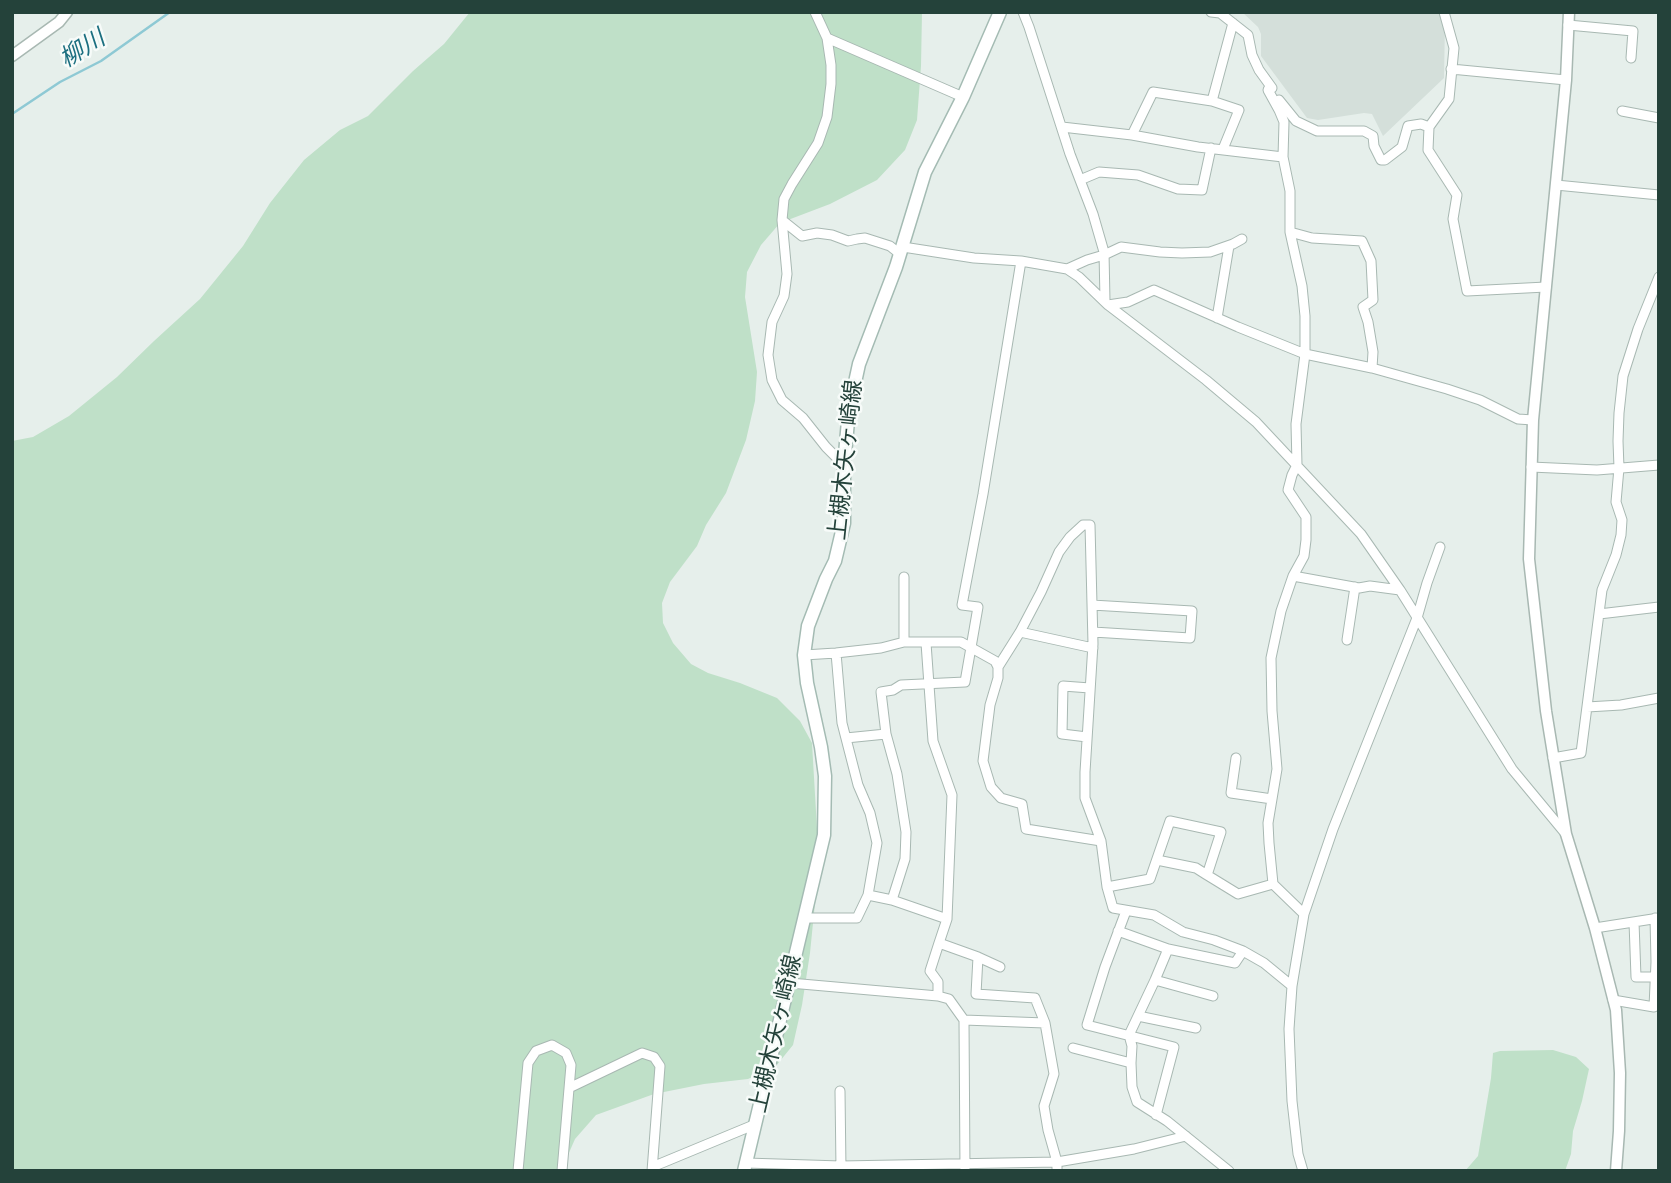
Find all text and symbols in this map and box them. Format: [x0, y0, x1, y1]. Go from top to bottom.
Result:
water label: 柳川 [55, 25, 111, 75]
street label: 上槻木矢ヶ崎線 [825, 378, 869, 542]
street label: 上槻木矢ヶ崎線 [745, 952, 809, 1116]

